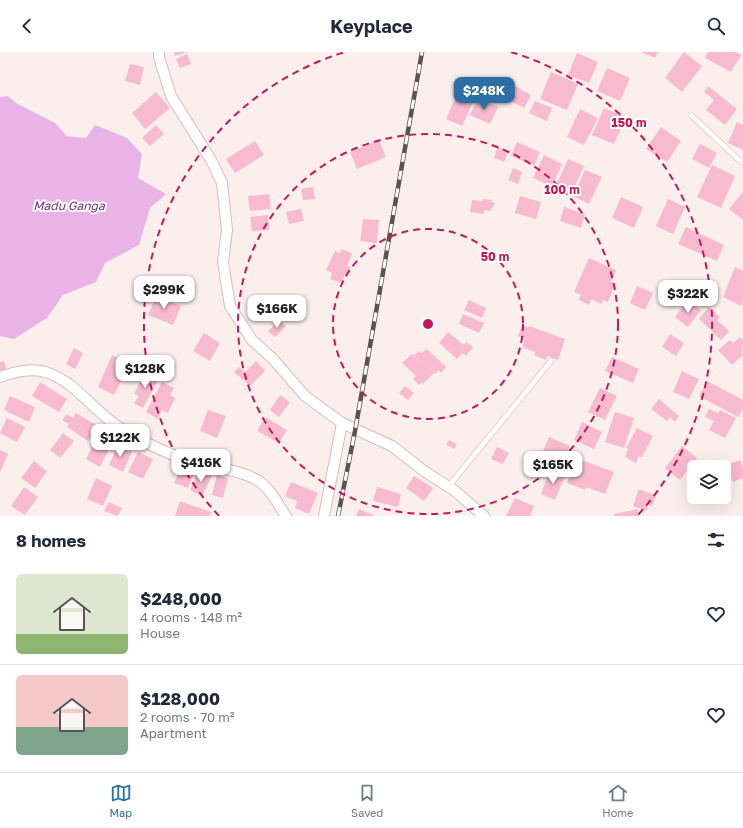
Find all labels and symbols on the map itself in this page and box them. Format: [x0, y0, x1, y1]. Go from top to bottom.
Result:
pin: $248K [456, 77, 512, 111]
text: 150 m [612, 115, 646, 130]
text: 100 m [544, 182, 580, 197]
water label: Madu Ganga [33, 198, 106, 213]
text: 50 m [481, 249, 509, 264]
pin: $299K [136, 276, 192, 310]
pin: $322K [660, 280, 716, 314]
pin: $166K [249, 295, 305, 329]
centre of rings [421, 317, 435, 331]
pin: $128K [117, 355, 173, 389]
pin: $122K [92, 424, 148, 458]
pin: $416K [173, 449, 229, 483]
pin: $165K [525, 451, 581, 485]

